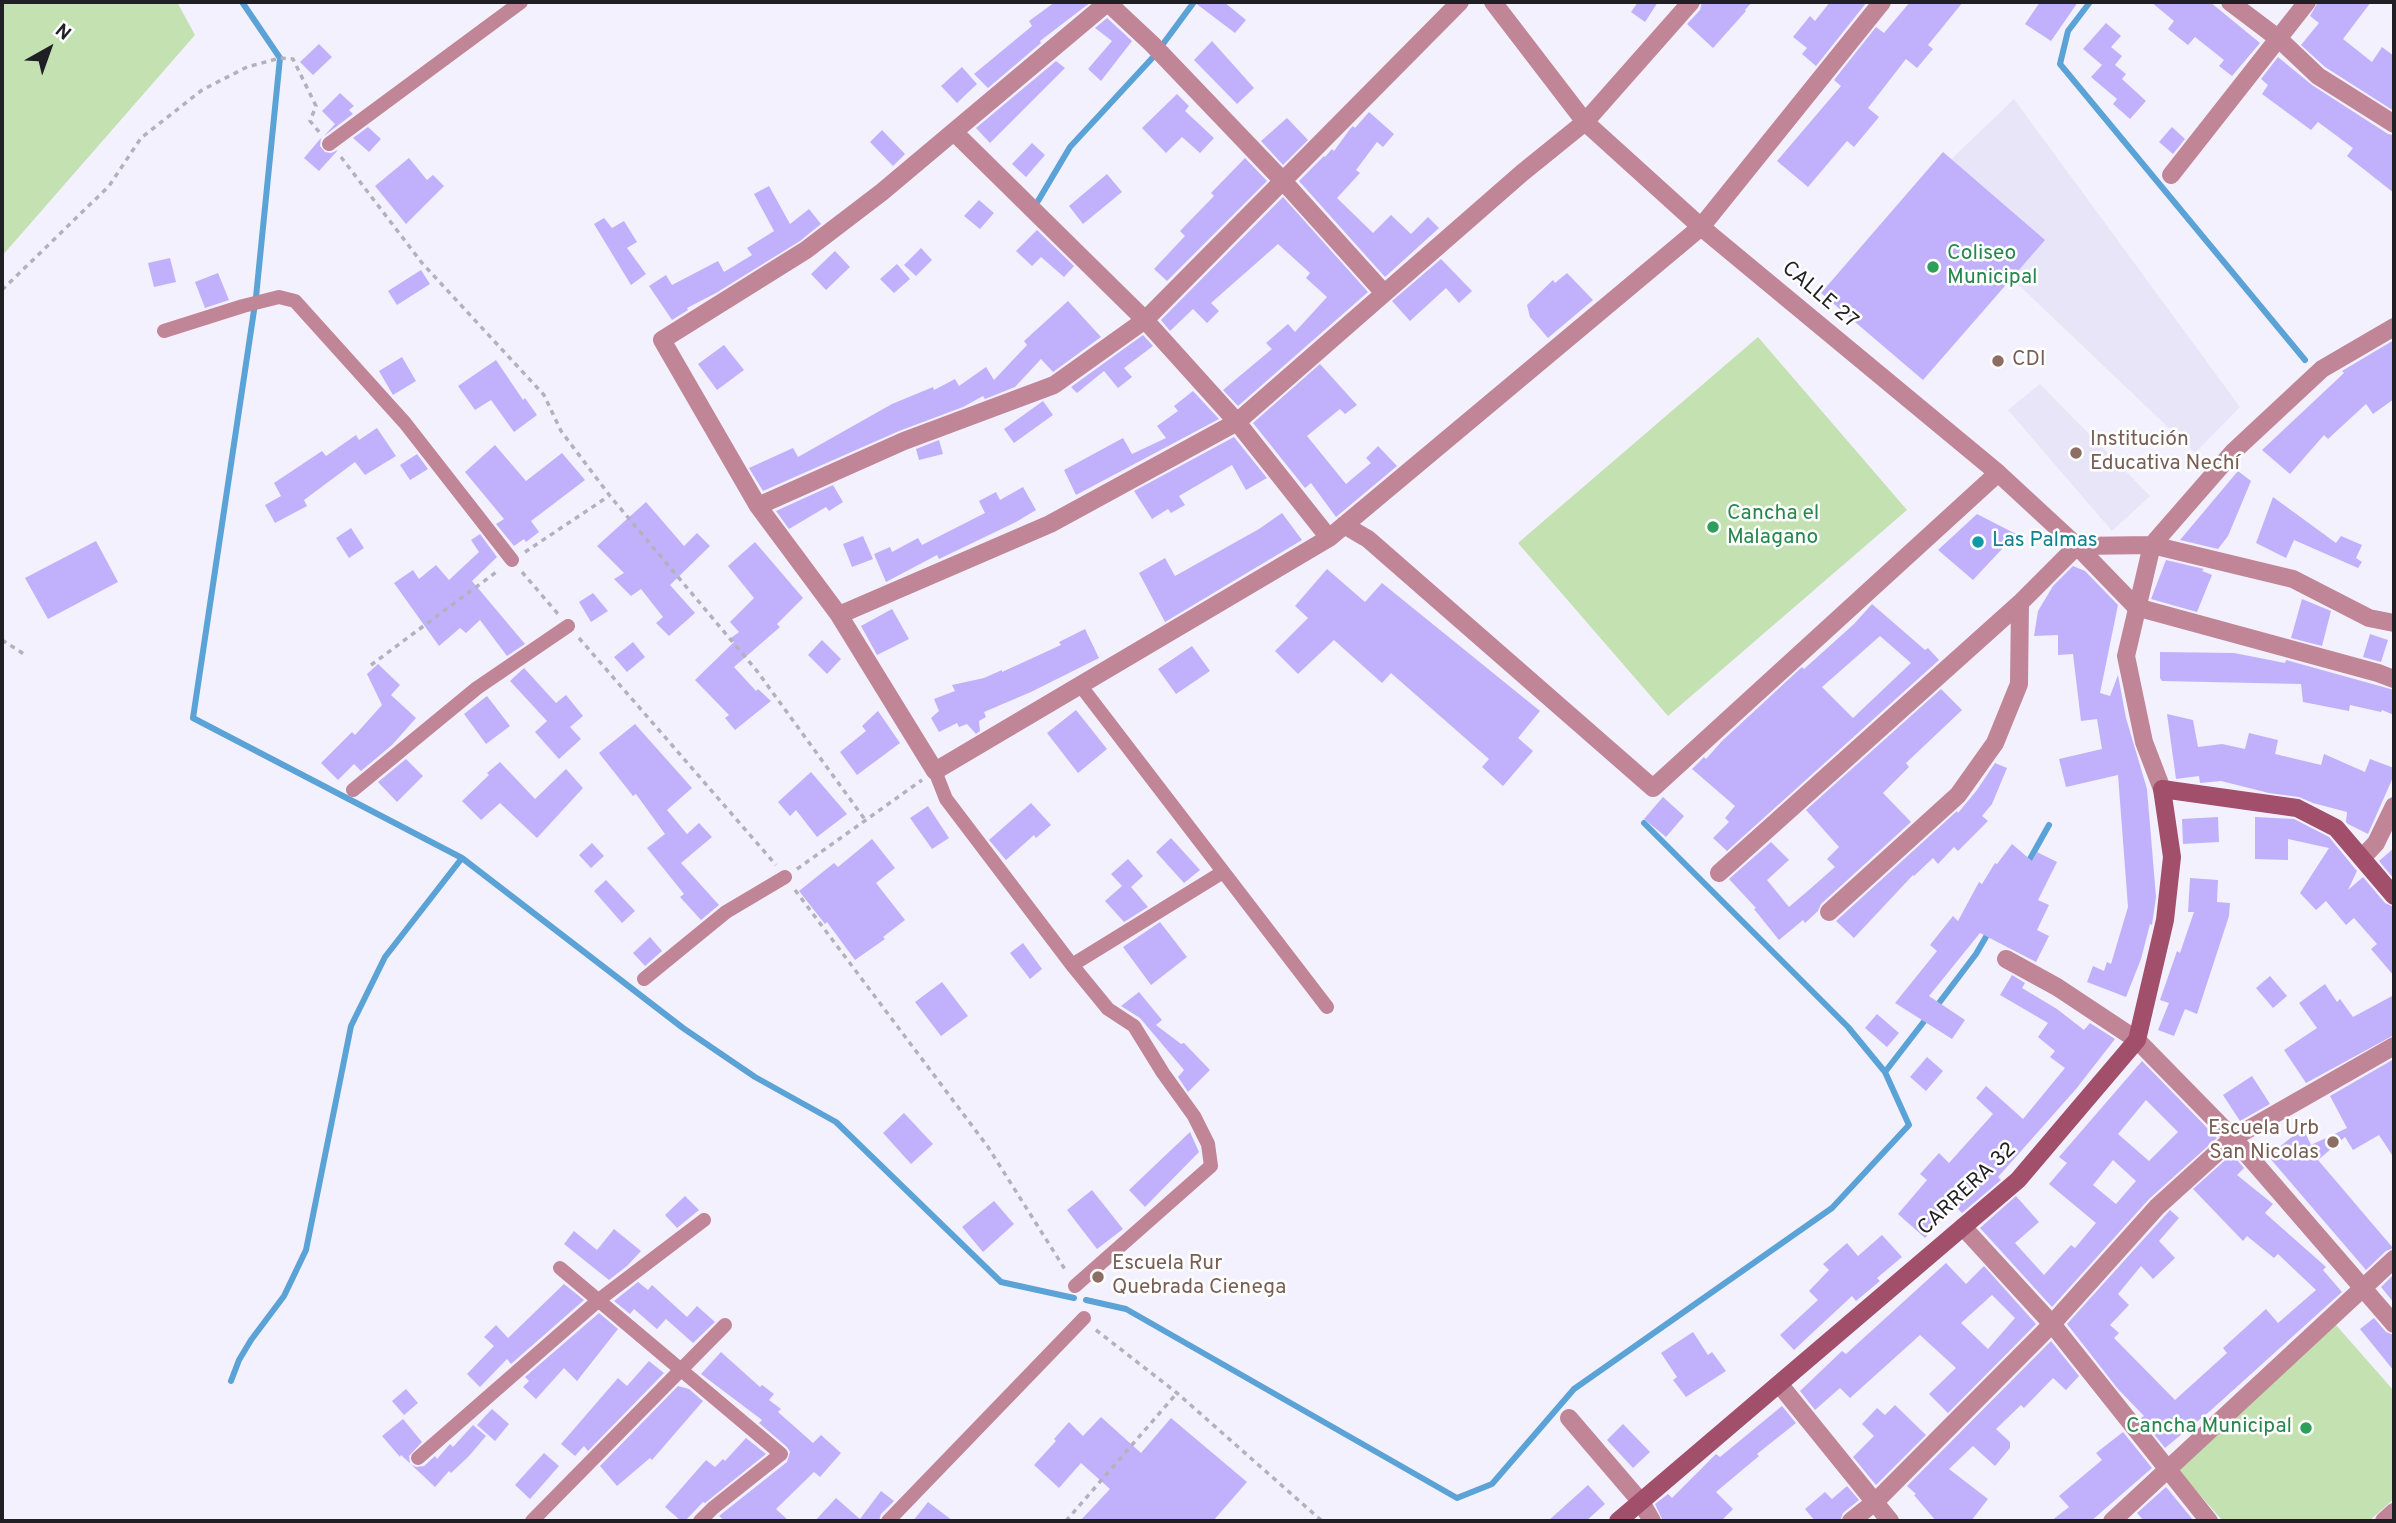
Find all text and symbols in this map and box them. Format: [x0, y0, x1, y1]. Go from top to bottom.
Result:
north arrow [14, 14, 84, 84]
text: N [50, 19, 75, 46]
place label: Coliseo Municipal [1947, 242, 2038, 292]
street label: CALLE 27 [1776, 257, 1862, 335]
marker: Coliseo Municipal [1925, 259, 1941, 275]
place label: CDI [2012, 348, 2046, 374]
marker: CDI [1990, 353, 2006, 369]
place label: Institución Educativa Nechí [2090, 428, 2240, 478]
marker: Institución Educativa Nechí [2068, 445, 2084, 461]
place label: Cancha el Malagano [1727, 502, 1819, 552]
marker: Cancha el Malagano [1705, 519, 1721, 535]
place label: Las Palmas [1992, 529, 2098, 555]
marker: Las Palmas [1970, 534, 1986, 550]
place label: Escuela Urb San Nicolas [2208, 1117, 2319, 1167]
marker: Escuela Urb San Nicolas [2325, 1134, 2341, 1150]
street label: CARRERA 32 [1914, 1138, 2022, 1242]
place label: Escuela Rur Quebrada Cienega [1112, 1252, 1286, 1302]
marker: Escuela Rur Quebrada Cienega [1090, 1269, 1106, 1285]
place label: Cancha Municipal [2126, 1415, 2292, 1441]
marker: Cancha Municipal [2298, 1420, 2314, 1436]

